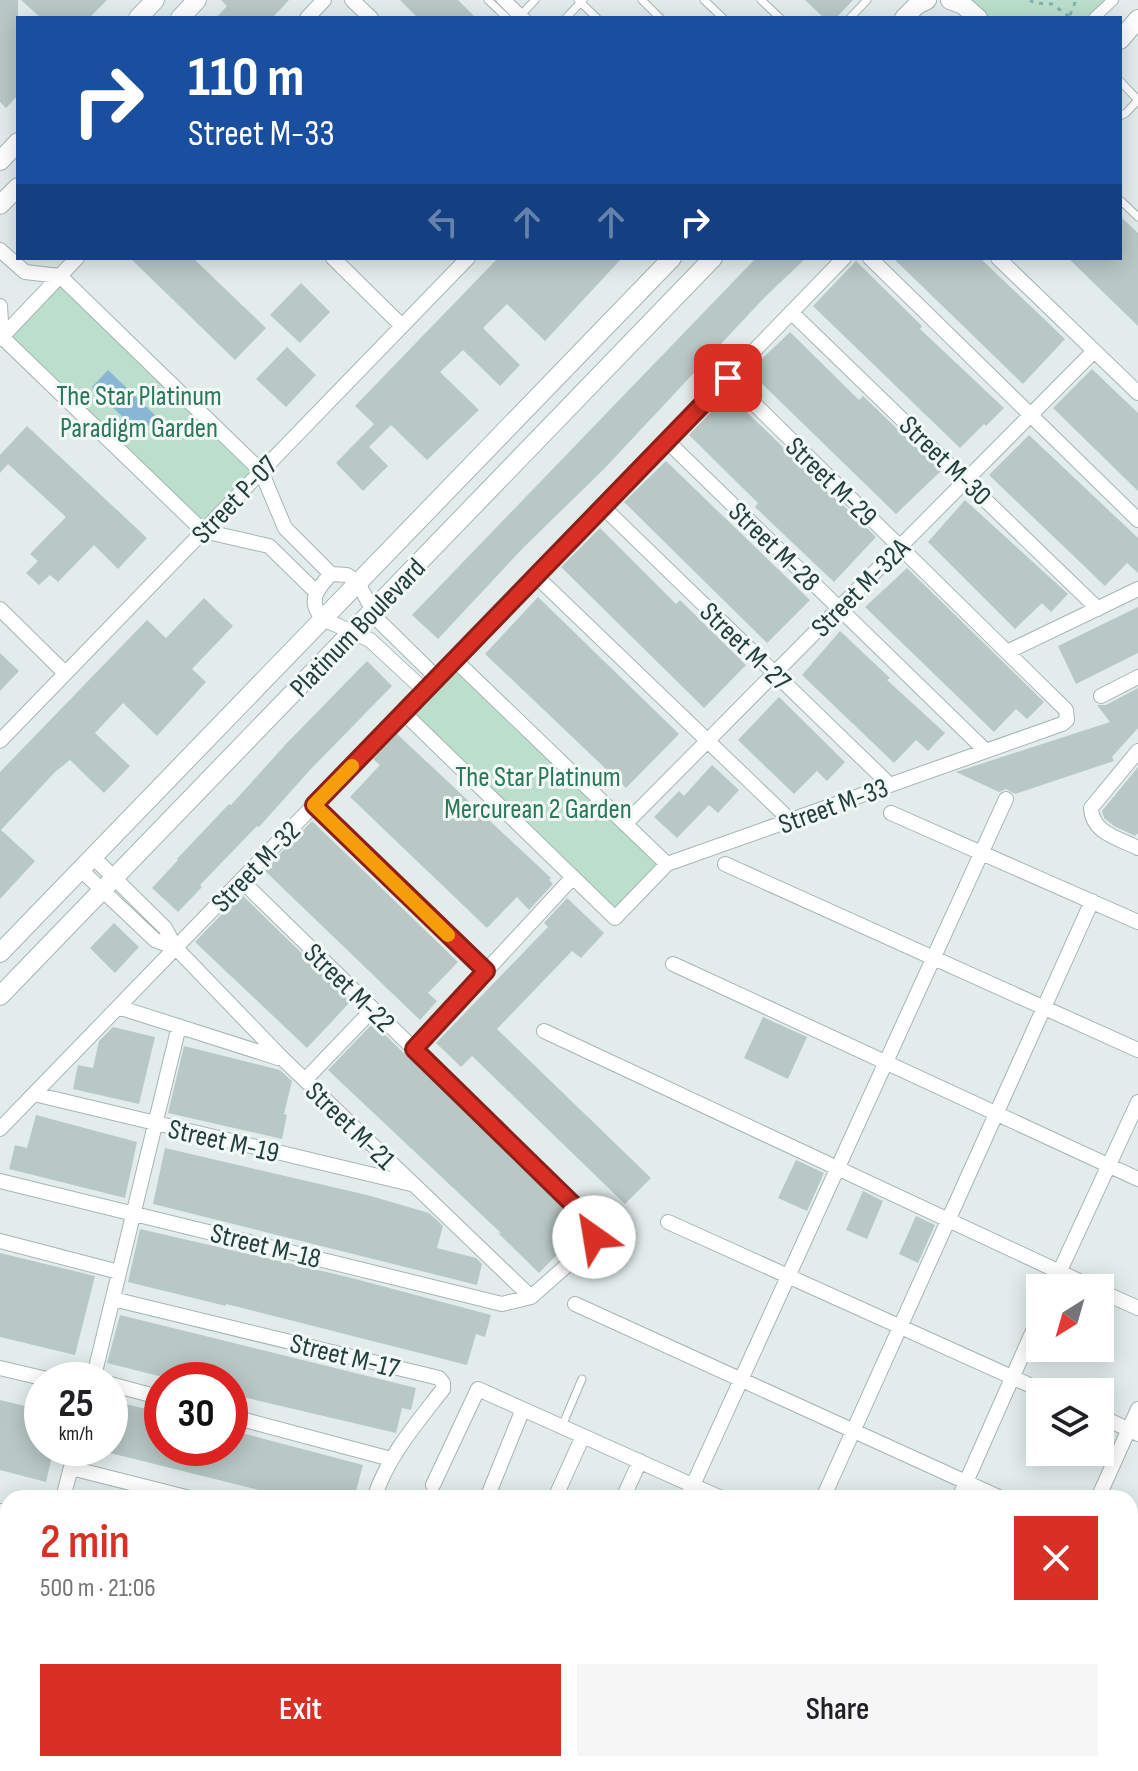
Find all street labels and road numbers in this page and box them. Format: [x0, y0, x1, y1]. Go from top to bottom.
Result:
street label: Street M-30 [892, 409, 998, 513]
street label: Street M-29 [778, 430, 884, 534]
street label: Street P-07 [185, 449, 285, 551]
street label: Street M-28 [721, 496, 827, 599]
street label: Street M-32A [805, 531, 918, 644]
street label: Platinum Boulevard [284, 552, 433, 704]
street label: Street M-27 [693, 596, 797, 698]
street label: Street M-33 [774, 771, 893, 841]
street label: Street M-32 [205, 815, 307, 919]
street label: Street M-22 [297, 937, 401, 1039]
street label: Street M-21 [298, 1075, 402, 1177]
street label: Street M-19 [165, 1113, 282, 1170]
street label: Street M-18 [207, 1217, 324, 1276]
street label: Street M-17 [287, 1327, 403, 1386]

